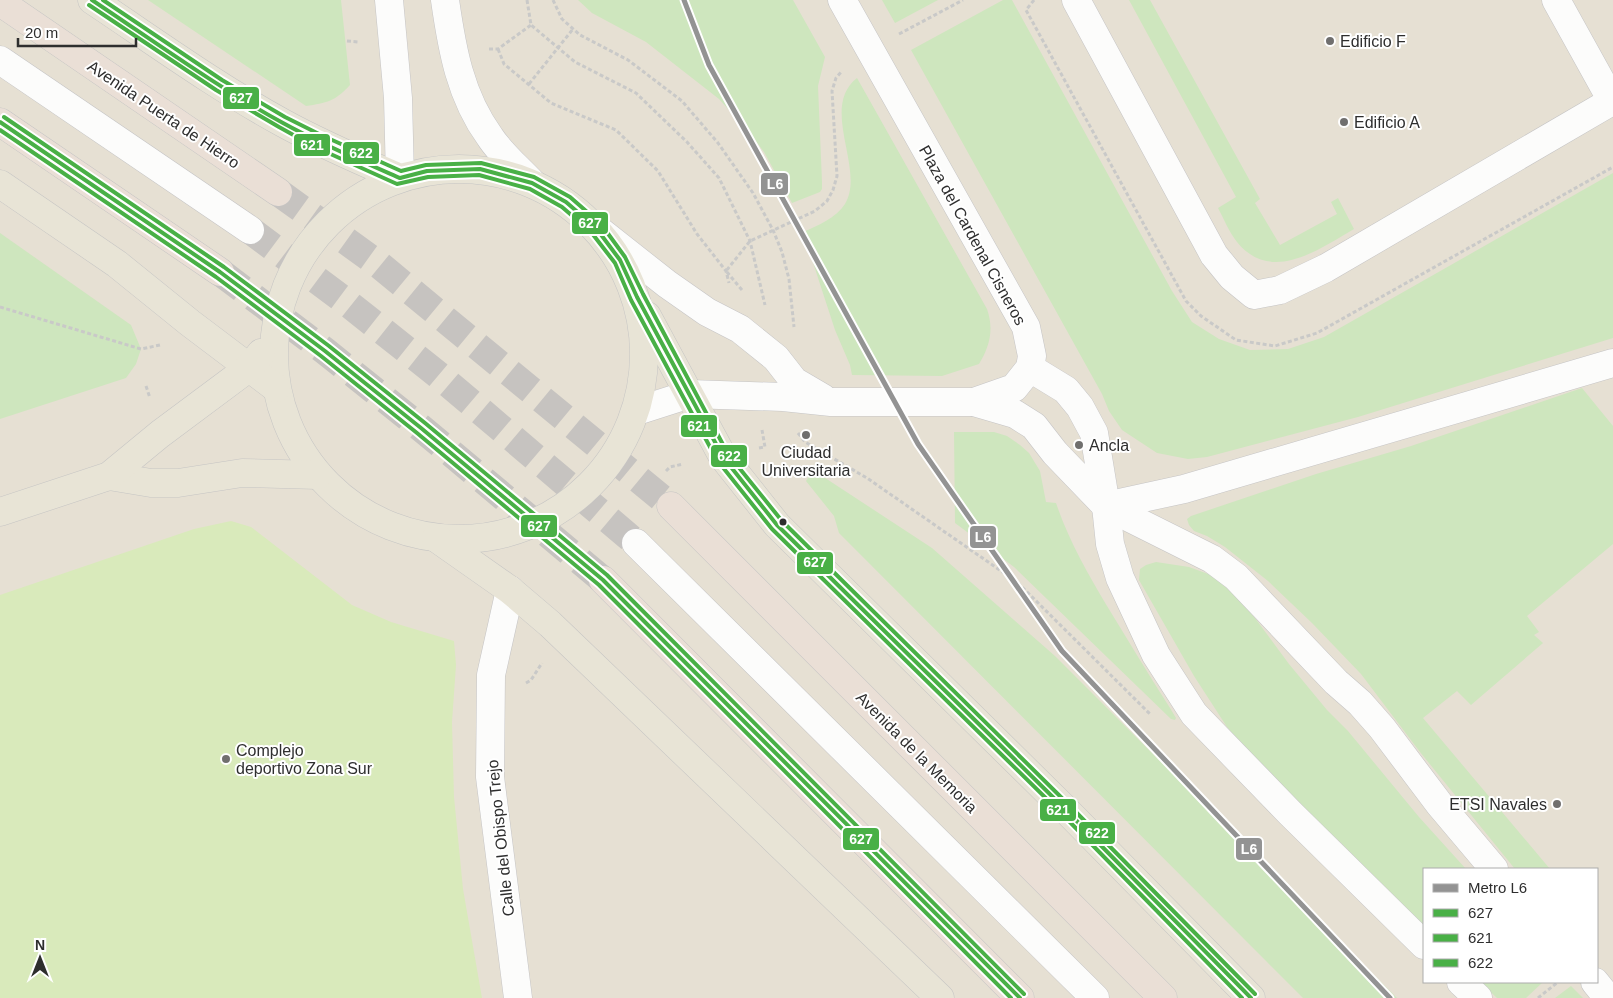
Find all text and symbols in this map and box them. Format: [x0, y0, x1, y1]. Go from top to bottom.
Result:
scale bar [18, 15, 135, 47]
text: 20 m [25, 24, 58, 41]
place label: Edificio F [1340, 33, 1406, 50]
marker: Edificio F [1324, 35, 1336, 47]
street label: Avenida Puerta de Hierro [85, 57, 243, 172]
line badge: 627 [222, 86, 260, 110]
text: 627 [229, 90, 253, 106]
place label: Edificio A [1354, 114, 1420, 131]
marker: Edificio A [1338, 116, 1350, 128]
line badge: 621 [293, 133, 331, 157]
text: 621 [300, 137, 324, 153]
line badge: 622 [342, 141, 380, 165]
street label: Plaza del Cardenal Cisneros [916, 142, 1029, 328]
text: 622 [349, 145, 373, 161]
line badge: L6 [760, 172, 789, 196]
text: L6 [767, 176, 783, 192]
line badge: 627 [571, 211, 609, 235]
text: 627 [578, 215, 602, 231]
line badge: 621 [680, 414, 718, 438]
text: 621 [687, 418, 711, 434]
marker: Ciudad Universitaria [800, 429, 812, 441]
place label: Ancla [1089, 437, 1129, 454]
marker: Ancla [1073, 439, 1085, 451]
line badge: 622 [710, 444, 748, 468]
place label: Ciudad Universitaria [762, 444, 851, 479]
text: 622 [717, 448, 741, 464]
line badge: 627 [520, 514, 558, 538]
unlabelled marker [778, 517, 788, 527]
text: 627 [527, 518, 551, 534]
line badge: L6 [969, 525, 997, 549]
text: L6 [975, 529, 991, 545]
line badge: 627 [796, 551, 834, 575]
text: 627 [803, 554, 827, 570]
street label: Avenida de la Memoria [853, 689, 980, 816]
place label: Complejo deportivo Zona Sur [236, 742, 373, 777]
marker: Complejo deportivo Zona Sur [220, 753, 232, 765]
street label: Calle del Obispo Trejo [484, 759, 517, 917]
place label: ETSI Navales [1449, 796, 1547, 813]
line badge: 621 [1039, 798, 1077, 822]
marker: ETSI Navales [1551, 798, 1563, 810]
text: 621 [1046, 802, 1070, 818]
line badge: 622 [1078, 821, 1116, 845]
text: 622 [1085, 825, 1109, 841]
line badge: 627 [842, 827, 880, 851]
text: 627 [849, 831, 873, 847]
line badge: L6 [1235, 837, 1263, 861]
text: L6 [1241, 841, 1257, 857]
legend [1423, 868, 1598, 983]
text: Metro L6 [1468, 879, 1527, 896]
text: 627 [1468, 904, 1493, 921]
text: 621 [1468, 929, 1493, 946]
north arrow [15, 933, 65, 983]
text: N [35, 937, 45, 953]
text: 622 [1468, 954, 1493, 971]

